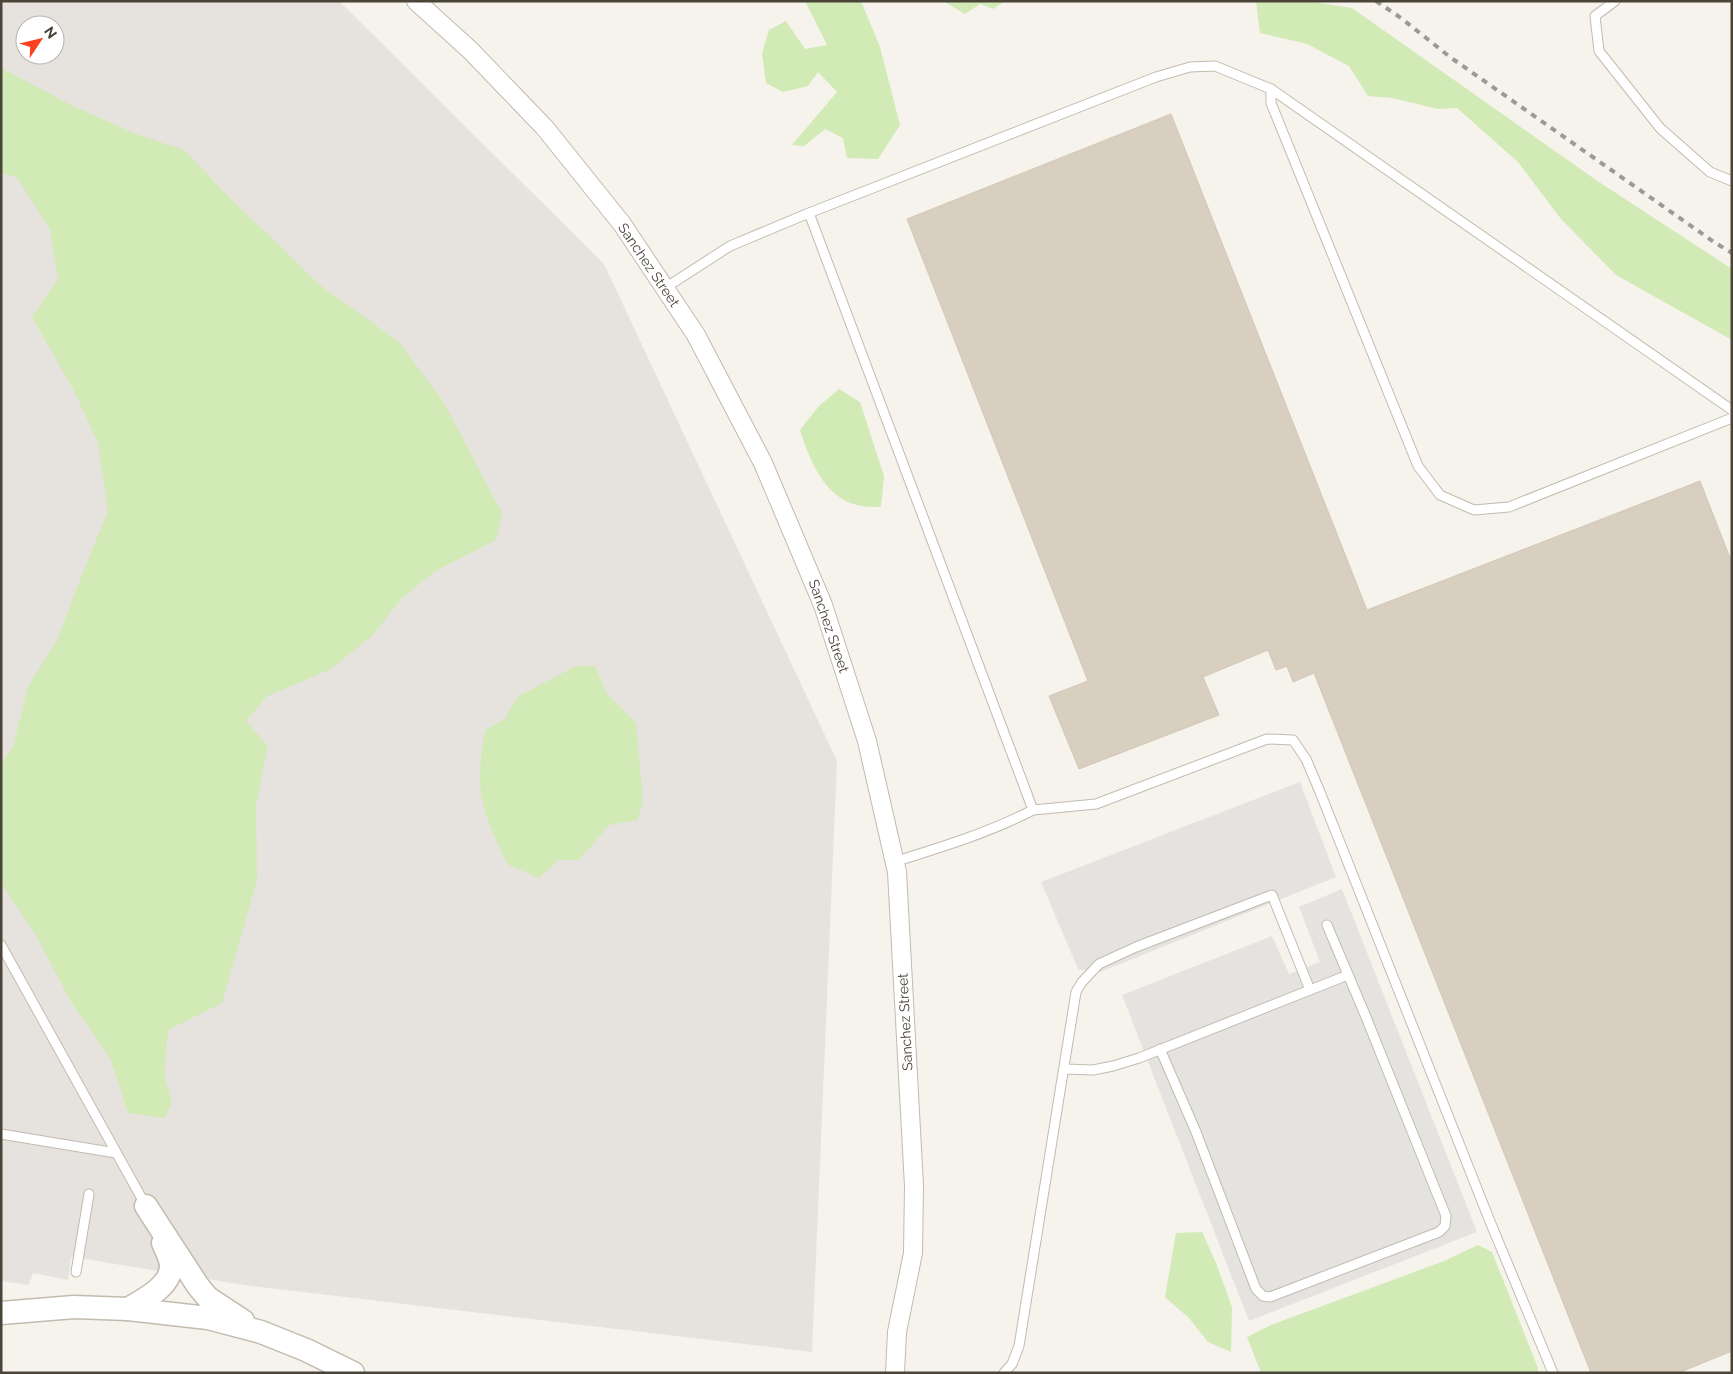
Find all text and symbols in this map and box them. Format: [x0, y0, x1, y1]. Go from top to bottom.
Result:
north arrow [15, 15, 65, 65]
text: N [41, 24, 60, 42]
street label: Sanchez Street [615, 220, 683, 310]
street label: Sanchez Street [806, 577, 853, 675]
street label: Sanchez Street [894, 973, 916, 1071]

